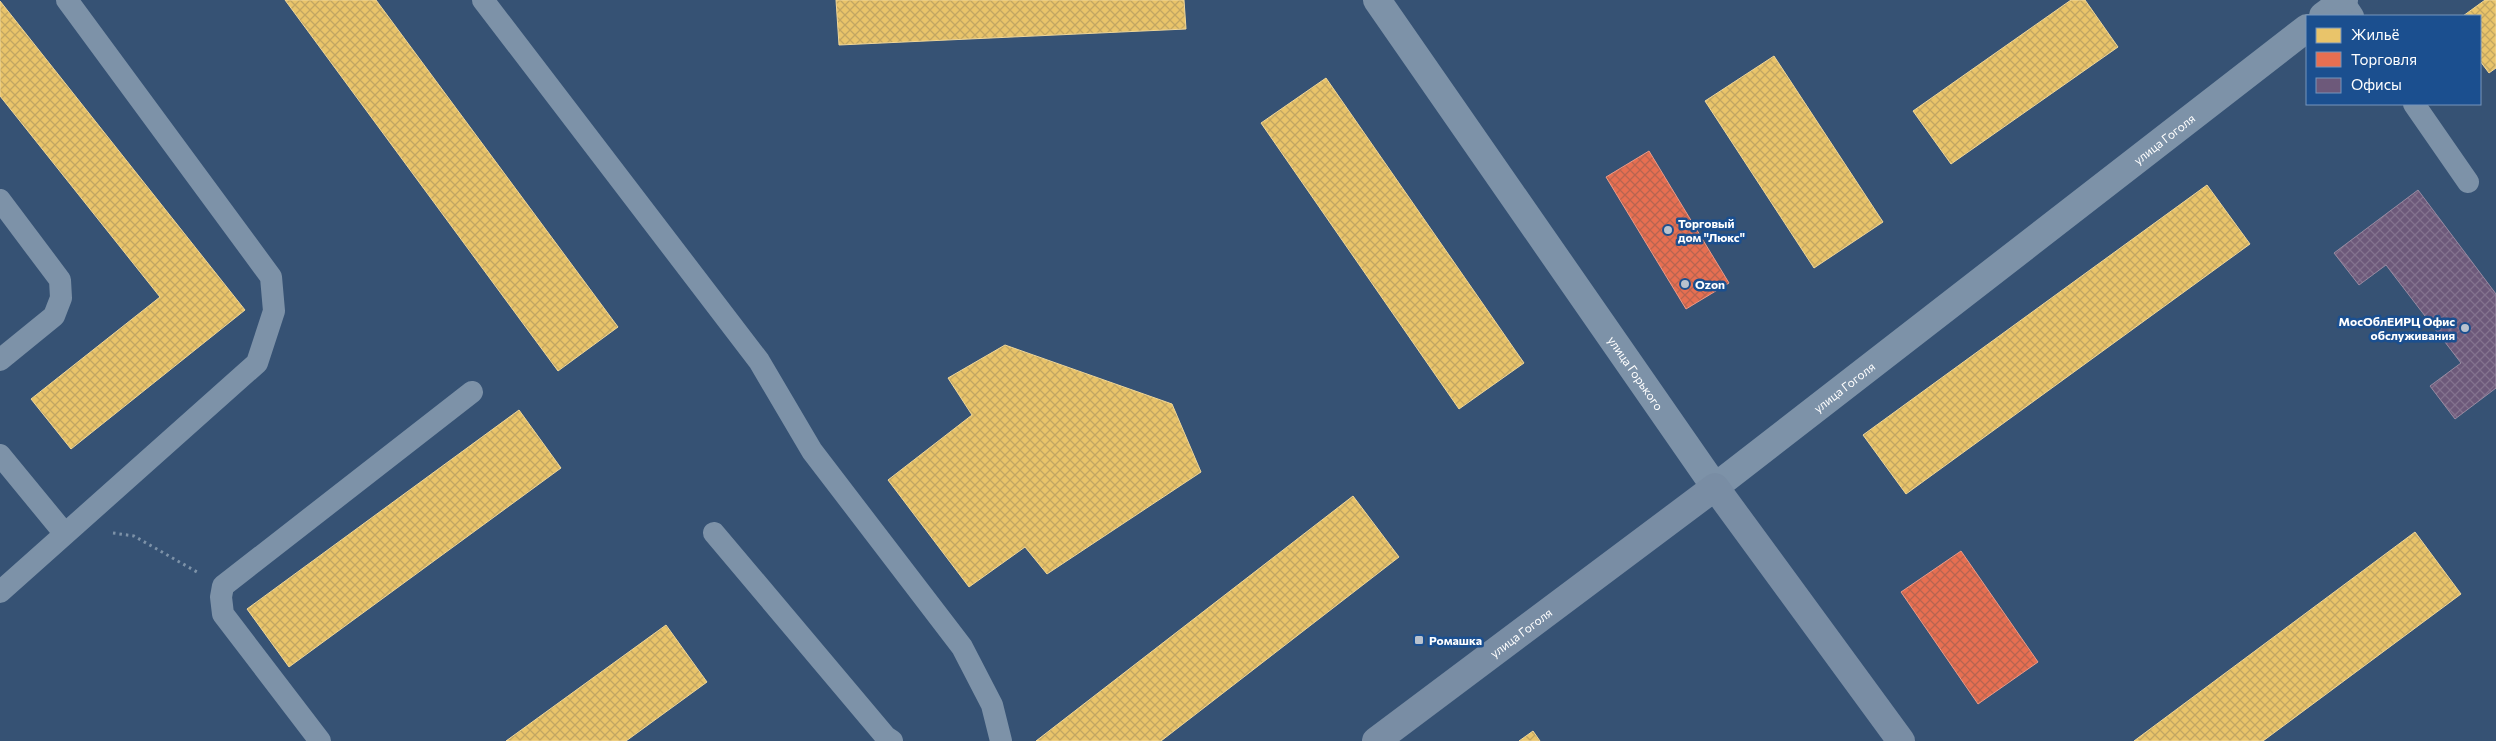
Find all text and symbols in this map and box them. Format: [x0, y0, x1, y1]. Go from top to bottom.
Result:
legend [2306, 15, 2481, 105]
text: Жильё [2351, 25, 2399, 43]
text: Торговля [2351, 50, 2417, 68]
text: Офисы [2351, 75, 2402, 93]
street label: улица Гоголя [2131, 111, 2197, 167]
place label: Торговый дом "Люкс" [1678, 216, 1745, 244]
marker: Торговый дом "Люкс" [1662, 224, 1674, 236]
place label: Ozon [1695, 277, 1725, 291]
marker: Ozon [1679, 278, 1691, 290]
place label: МосОблЕИРЦ Офис обслуживания [2339, 314, 2455, 342]
marker: МосОблЕИРЦ Офис обслуживания [2459, 322, 2471, 334]
street label: улица Горького [1605, 333, 1666, 413]
street label: улица Гоголя [1811, 359, 1877, 415]
street label: улица Гоголя [1487, 605, 1555, 660]
place label: Ромашка [1429, 633, 1482, 647]
marker: Ромашка [1413, 634, 1425, 646]

